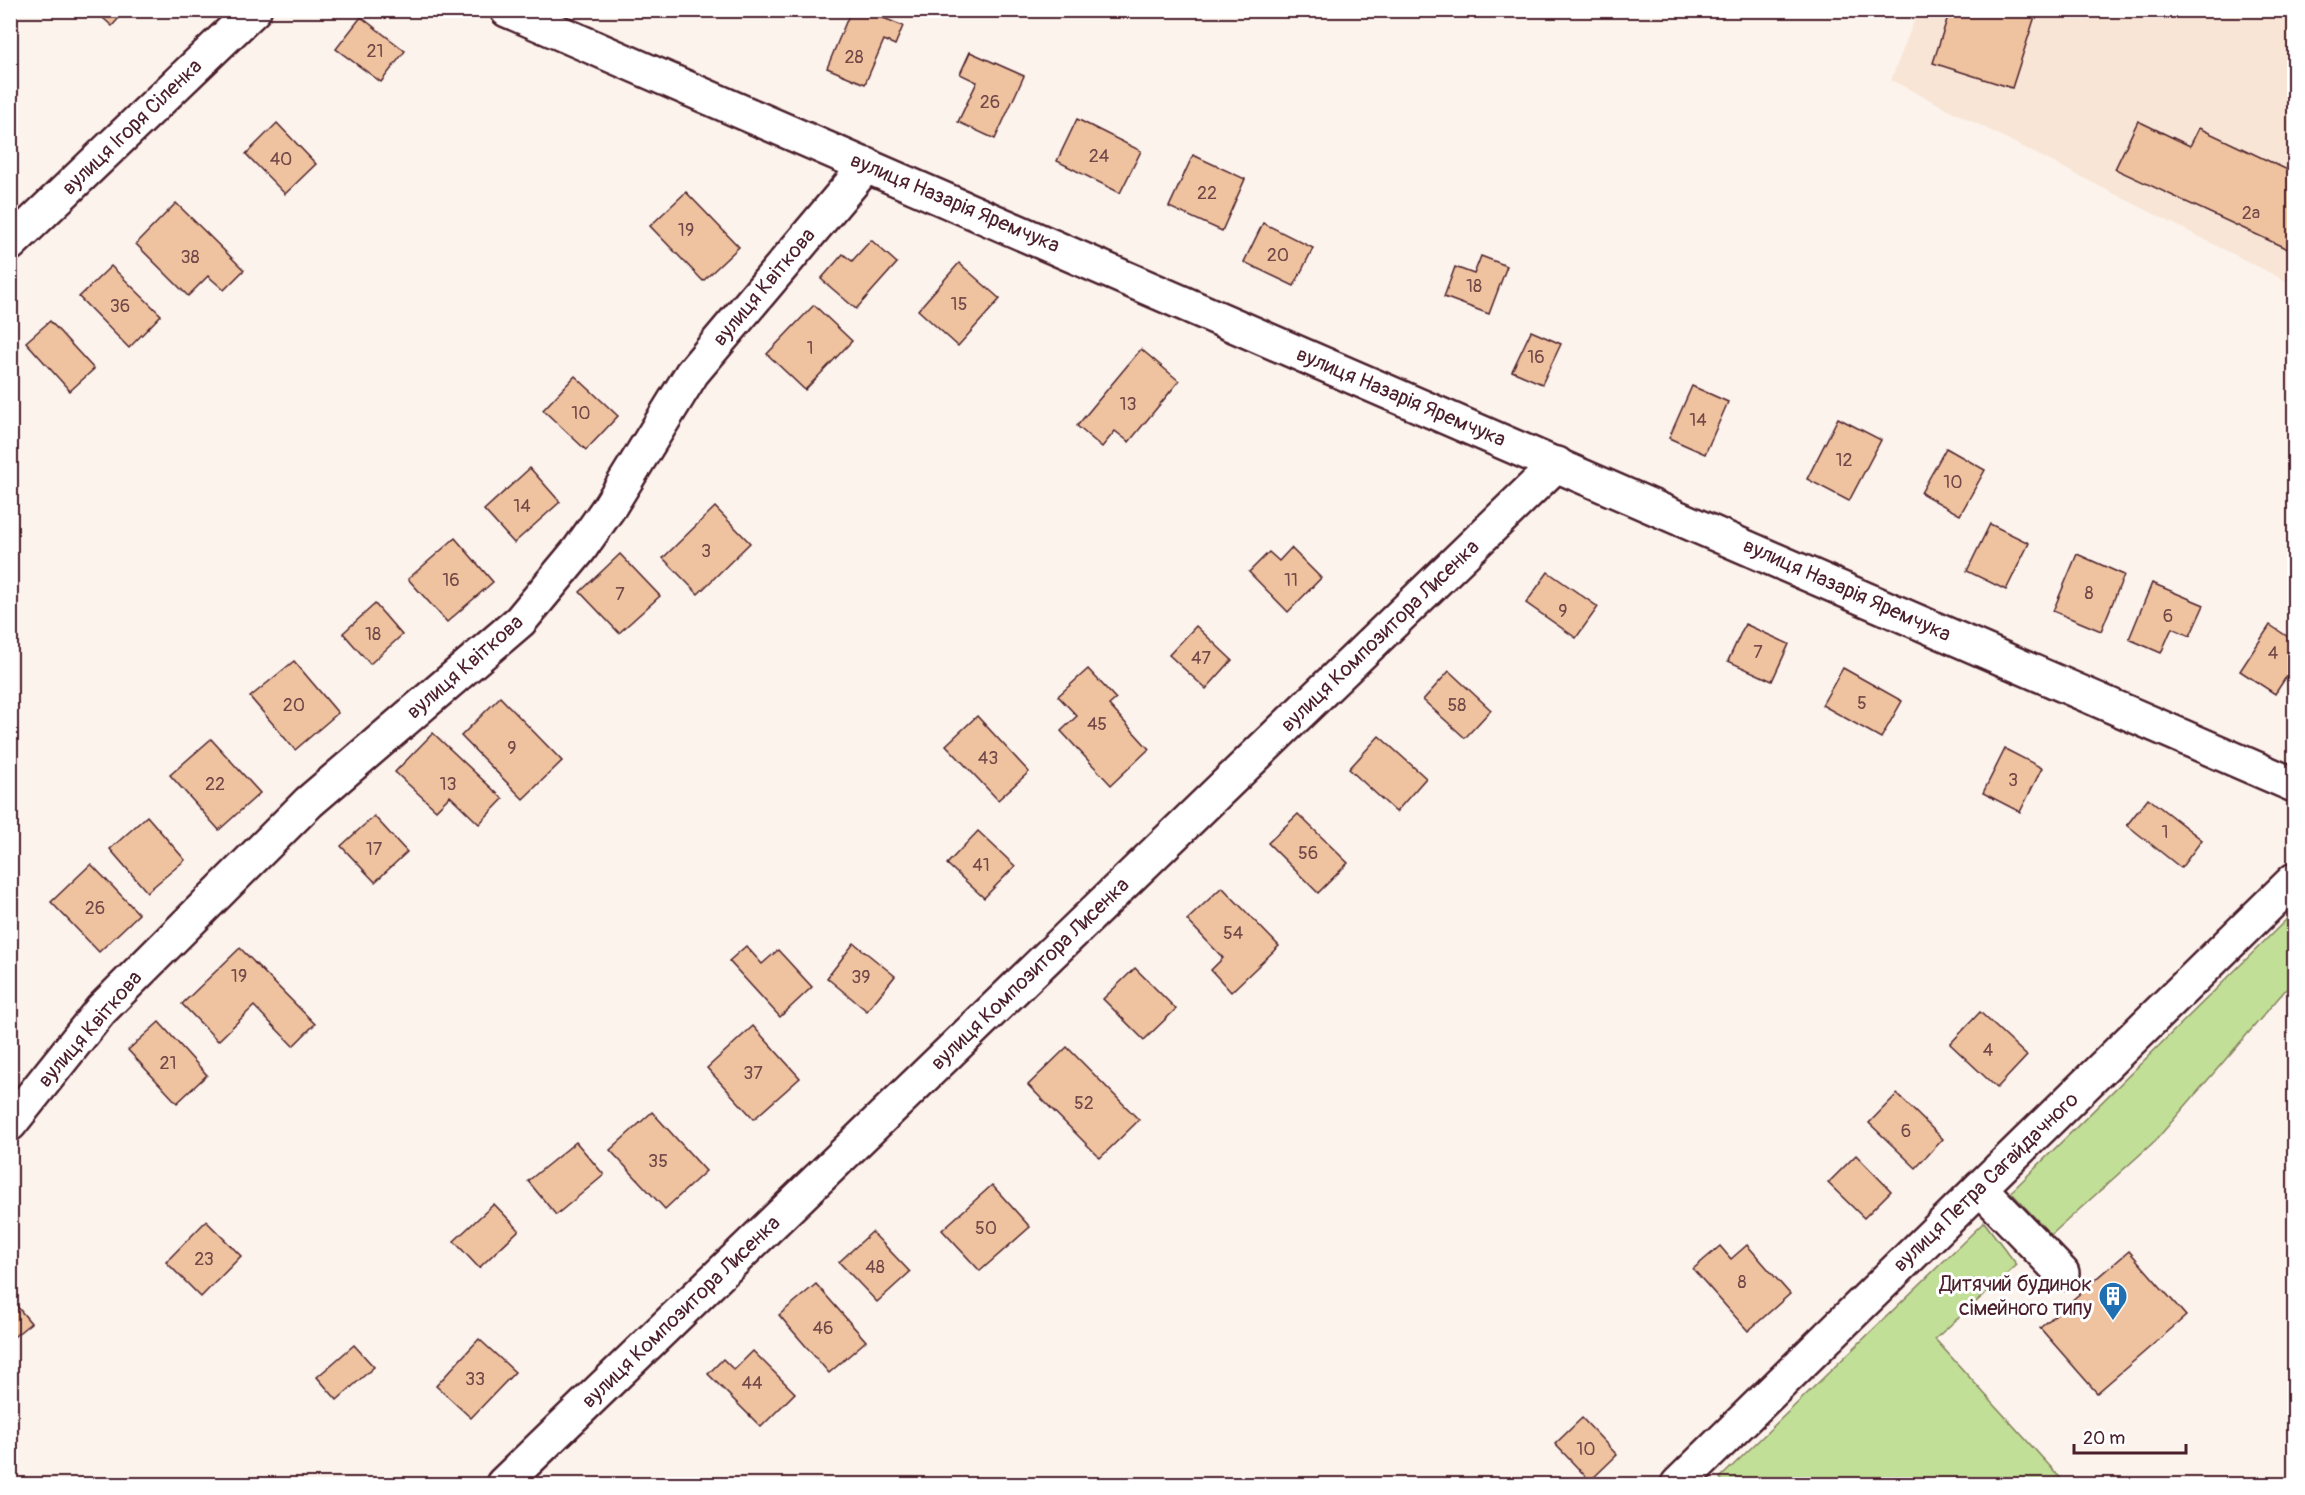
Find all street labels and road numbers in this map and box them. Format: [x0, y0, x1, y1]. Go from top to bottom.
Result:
street label: вулиця Ігоря Сіленка [56, 53, 208, 201]
street label: вулиця Назарія Яремчука [846, 147, 1064, 259]
street label: вулиця Квіткова [707, 222, 821, 352]
street label: вулиця Назарія Яремчука [1292, 341, 1510, 453]
street label: вулиця Назарія Яремчука [1739, 532, 1955, 648]
street label: вулиця Композитора Лисенка [1275, 534, 1485, 738]
street label: вулиця Квіткова [401, 609, 529, 725]
street label: вулиця Композитора Лисенка [925, 872, 1135, 1076]
street label: вулиця Квіткова [32, 965, 148, 1093]
street label: вулиця Петра Сагайдачного [1887, 1086, 2085, 1278]
street label: вулиця Композитора Лисенка [576, 1210, 786, 1414]

